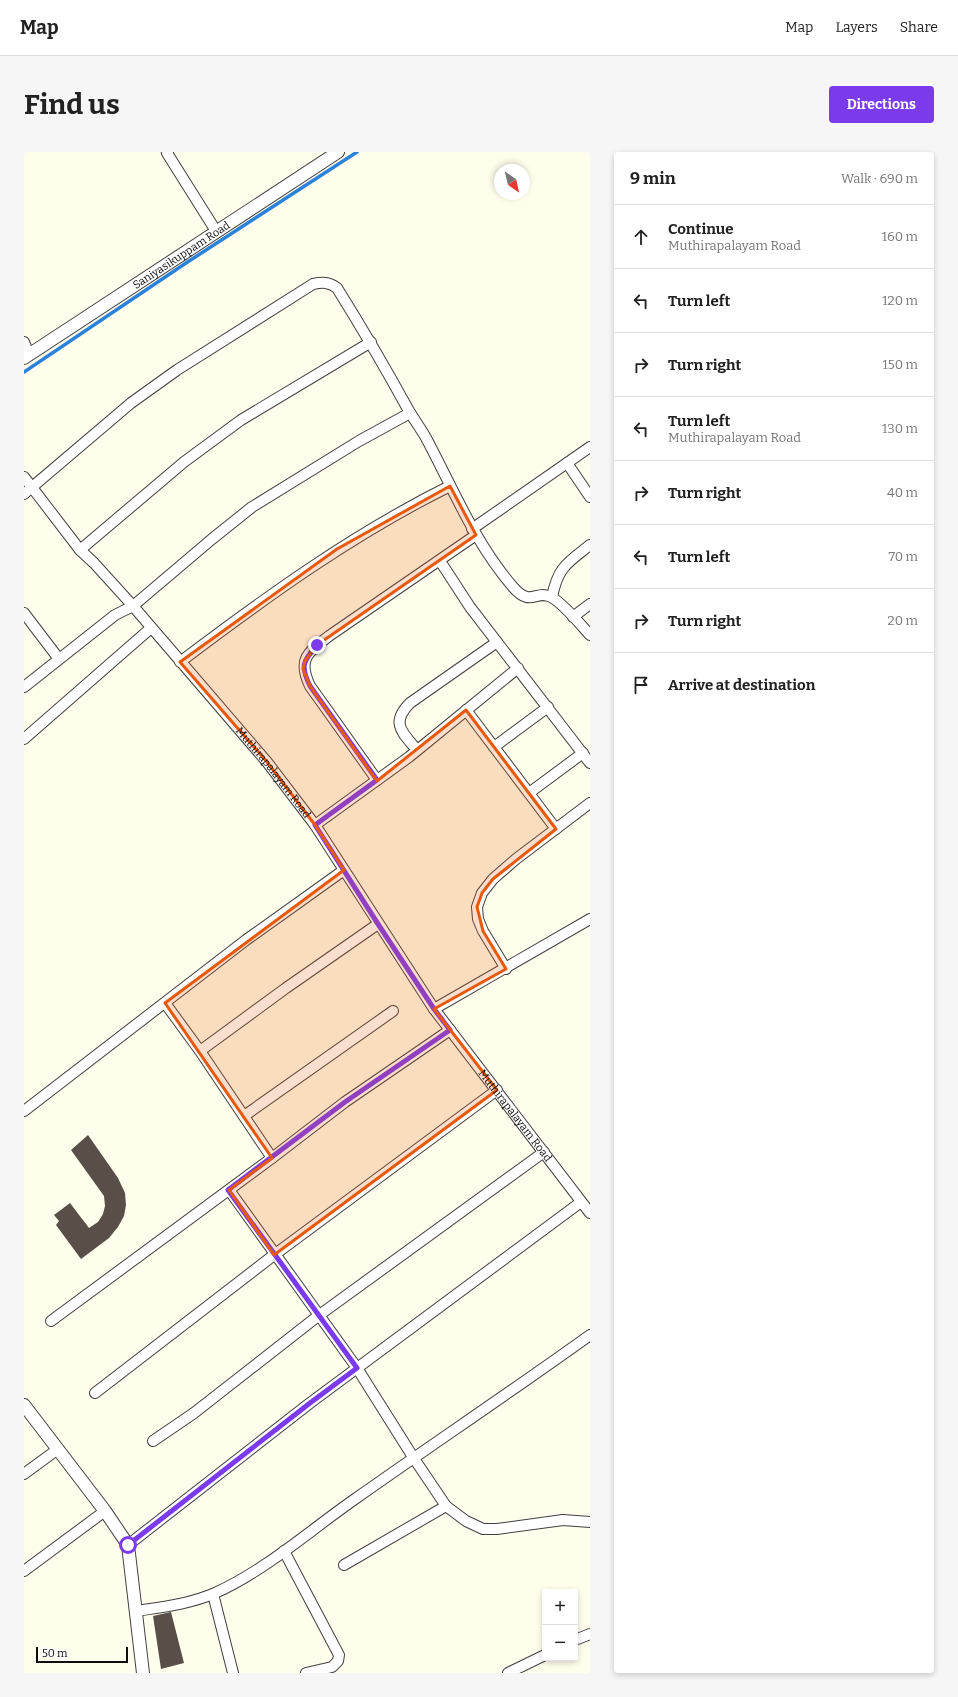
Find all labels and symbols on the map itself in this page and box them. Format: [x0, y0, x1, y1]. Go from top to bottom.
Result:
north arrow [494, 164, 530, 200]
street label: Saniyasikuppam Road [131, 219, 233, 292]
route end [308, 636, 326, 654]
street label: Muthirapalayam Road [233, 725, 314, 821]
street label: Muthirapalayam Road [476, 1067, 555, 1165]
route start [119, 1536, 137, 1554]
scale bar [36, 1645, 128, 1664]

